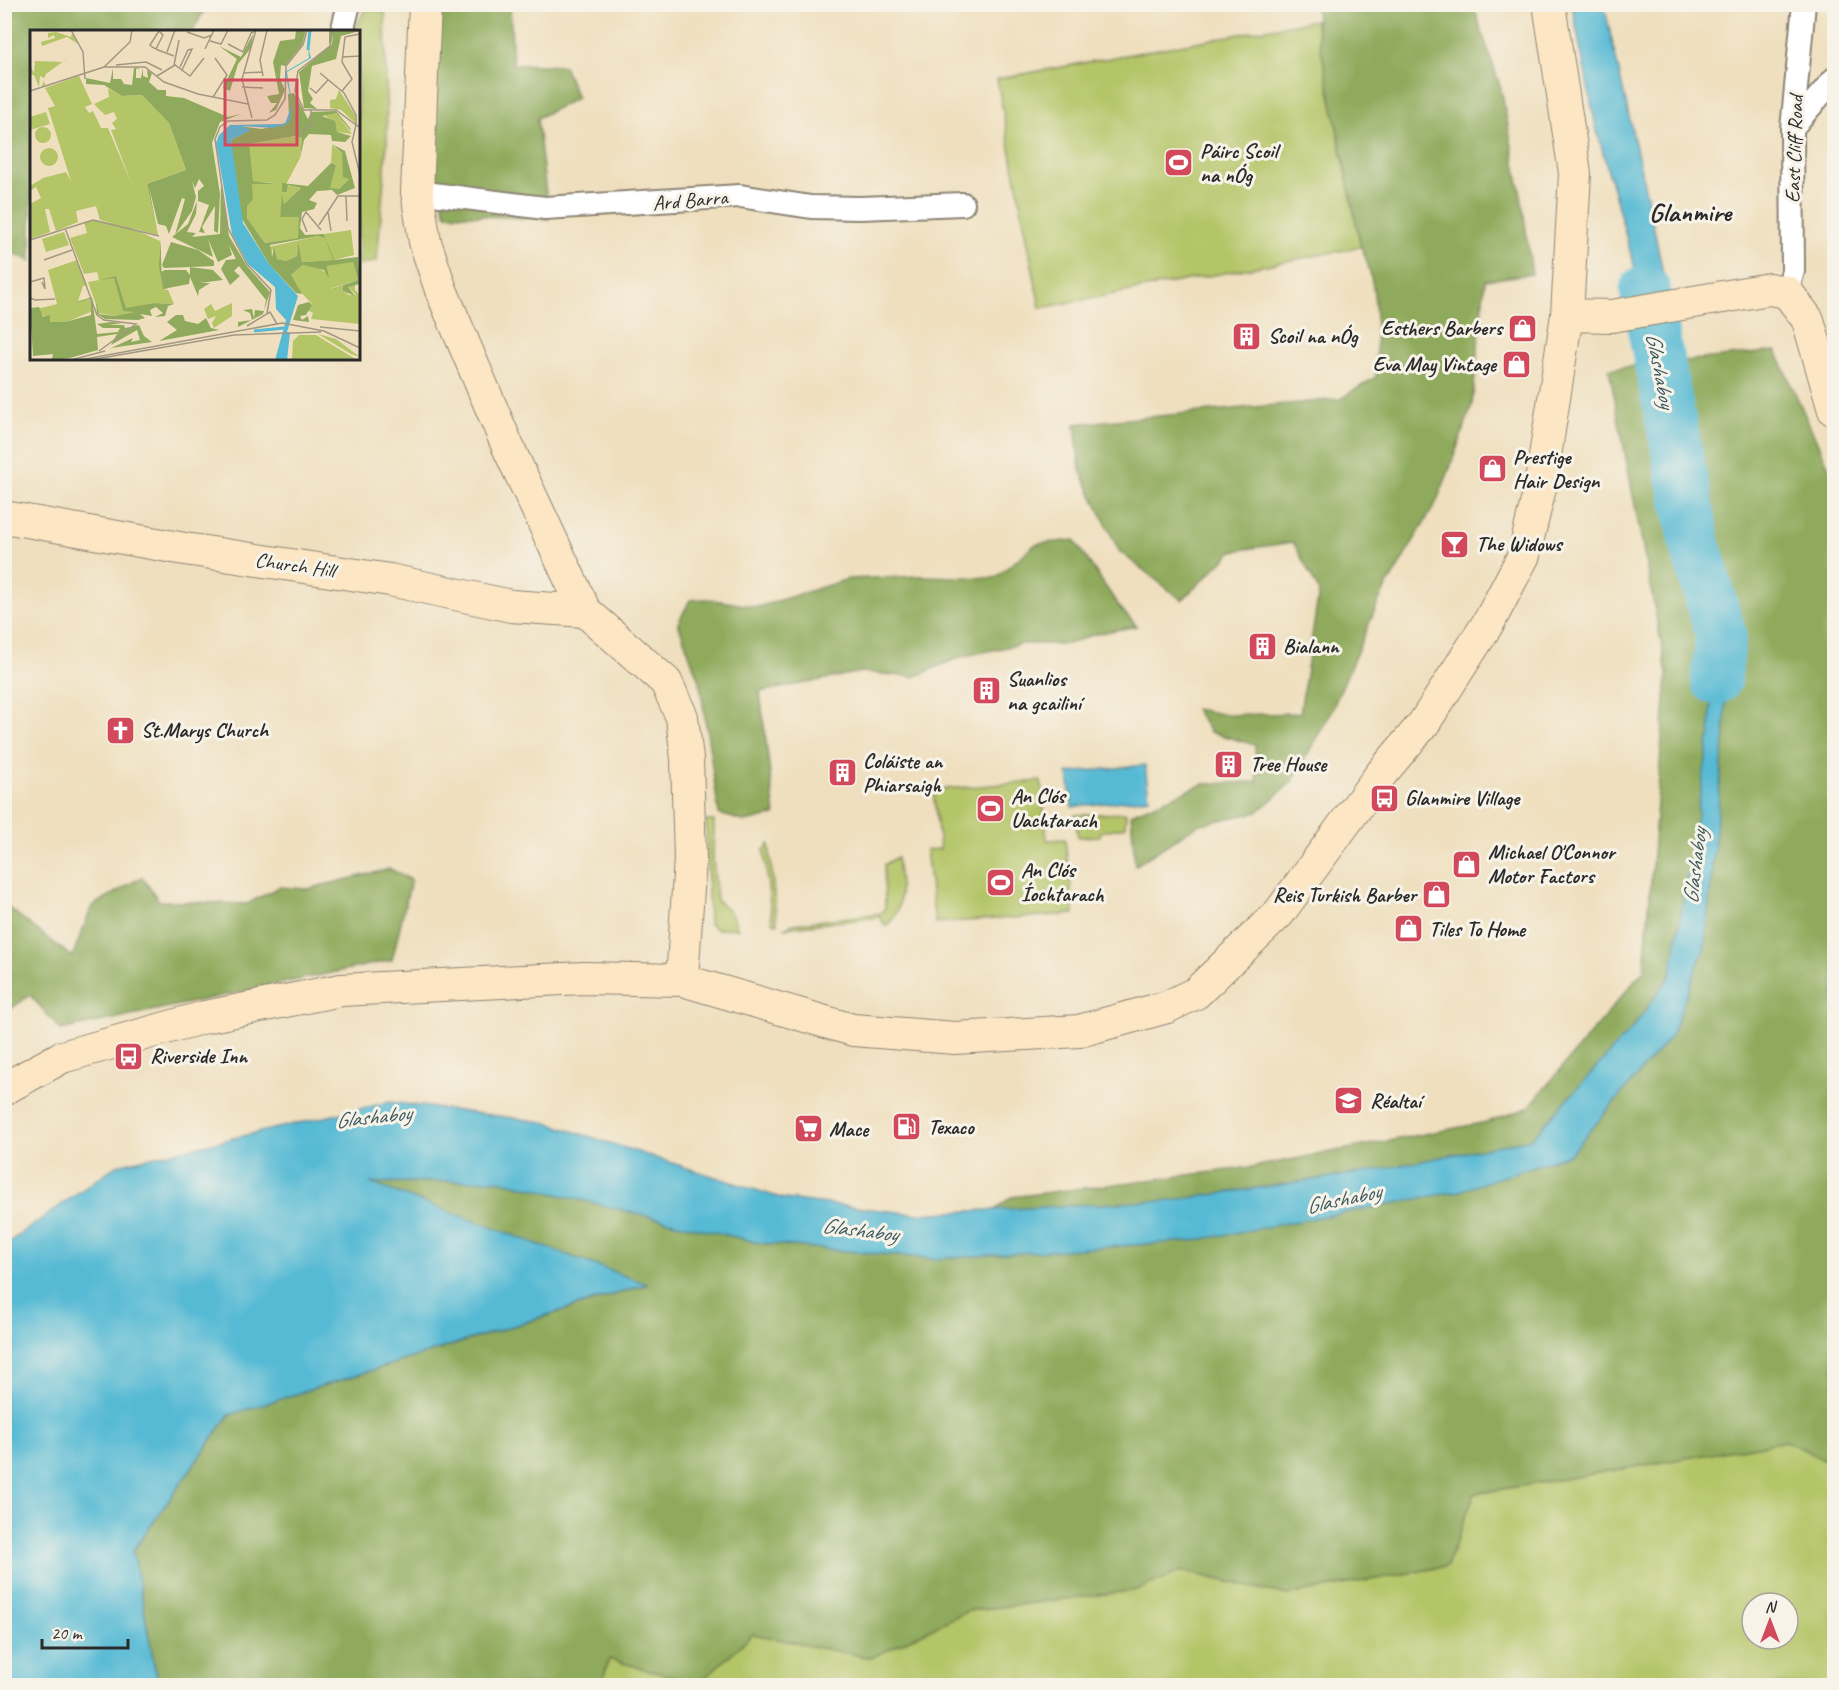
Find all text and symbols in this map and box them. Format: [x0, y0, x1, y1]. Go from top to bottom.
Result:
inset map [30, 30, 360, 360]
street label: East Cliff Road [1779, 91, 1809, 203]
place label: Páirc Scoil na nÓg [1200, 138, 1281, 188]
sports icon: Páirc Scoil na nÓg [1163, 147, 1195, 179]
street label: Ard Barra [652, 184, 730, 216]
district label: Glanmire [1649, 195, 1733, 229]
shop icon: Esthers Barbers [1507, 312, 1539, 344]
place label: Esthers Barbers [1381, 315, 1505, 341]
building icon: Scoil na nÓg [1231, 320, 1263, 352]
place label: Scoil na nÓg [1268, 323, 1359, 349]
water label: Glashaboy [1639, 331, 1682, 413]
shop icon: Eva May Vintage [1501, 348, 1533, 380]
place label: Eva May Vintage [1373, 351, 1498, 378]
place label: Prestige Hair Design [1513, 444, 1601, 494]
shop icon: Prestige Hair Design [1476, 453, 1508, 485]
bar icon: The Widows [1439, 528, 1471, 560]
place label: The Widows [1476, 531, 1564, 557]
street label: Church Hill [253, 547, 340, 584]
building icon: Bialann [1246, 630, 1278, 662]
place label: Bialann [1283, 633, 1340, 659]
place label: Suanlios na gcailiní [1007, 666, 1085, 716]
building icon: Suanlios na gcailiní [970, 675, 1002, 707]
church icon: St.Marys Church [104, 714, 136, 746]
place label: St.Marys Church [141, 717, 269, 744]
place label: Coláiste an Phiarsaigh [863, 748, 944, 798]
building icon: Tree House [1213, 748, 1245, 780]
place label: Tree House [1250, 751, 1328, 777]
building icon: Coláiste an Phiarsaigh [826, 757, 858, 789]
bus stop icon: Glanmire Village [1368, 782, 1400, 814]
place label: An Clós Uachtarach [1011, 783, 1098, 833]
place label: Glanmire Village [1405, 785, 1521, 811]
sports icon: An Clós Uachtarach [974, 792, 1006, 824]
water label: Glashaboy [1677, 824, 1714, 905]
place label: Michael O'Connor Motor Factors [1488, 839, 1617, 889]
shop icon: Michael O'Connor Motor Factors [1451, 848, 1483, 880]
place label: An Clós Íochtarach [1021, 857, 1105, 907]
sports icon: An Clós Íochtarach [984, 866, 1016, 898]
shop icon: Reis Turkish Barber [1421, 879, 1453, 911]
place label: Reis Turkish Barber [1273, 882, 1418, 908]
shop icon: Tiles To Home [1392, 913, 1424, 945]
place label: Tiles To Home [1429, 916, 1527, 942]
bus stop icon: Riverside Inn [113, 1040, 145, 1072]
place label: Riverside Inn [150, 1043, 249, 1069]
school or university icon: Réaltaí [1333, 1085, 1365, 1117]
place label: Réaltaí [1370, 1088, 1425, 1114]
water label: Glashaboy [334, 1099, 416, 1135]
fuel station icon: Texaco [891, 1111, 923, 1143]
supermarket icon: Mace [792, 1113, 824, 1145]
place label: Texaco [928, 1114, 975, 1140]
place label: Mace [829, 1116, 870, 1142]
water label: Glashaboy [1303, 1177, 1386, 1221]
water label: Glashaboy [821, 1212, 902, 1249]
north arrow [1740, 1591, 1800, 1651]
text: N [1765, 1597, 1778, 1617]
scale bar [42, 1612, 128, 1650]
text: 20 m [51, 1622, 84, 1644]

